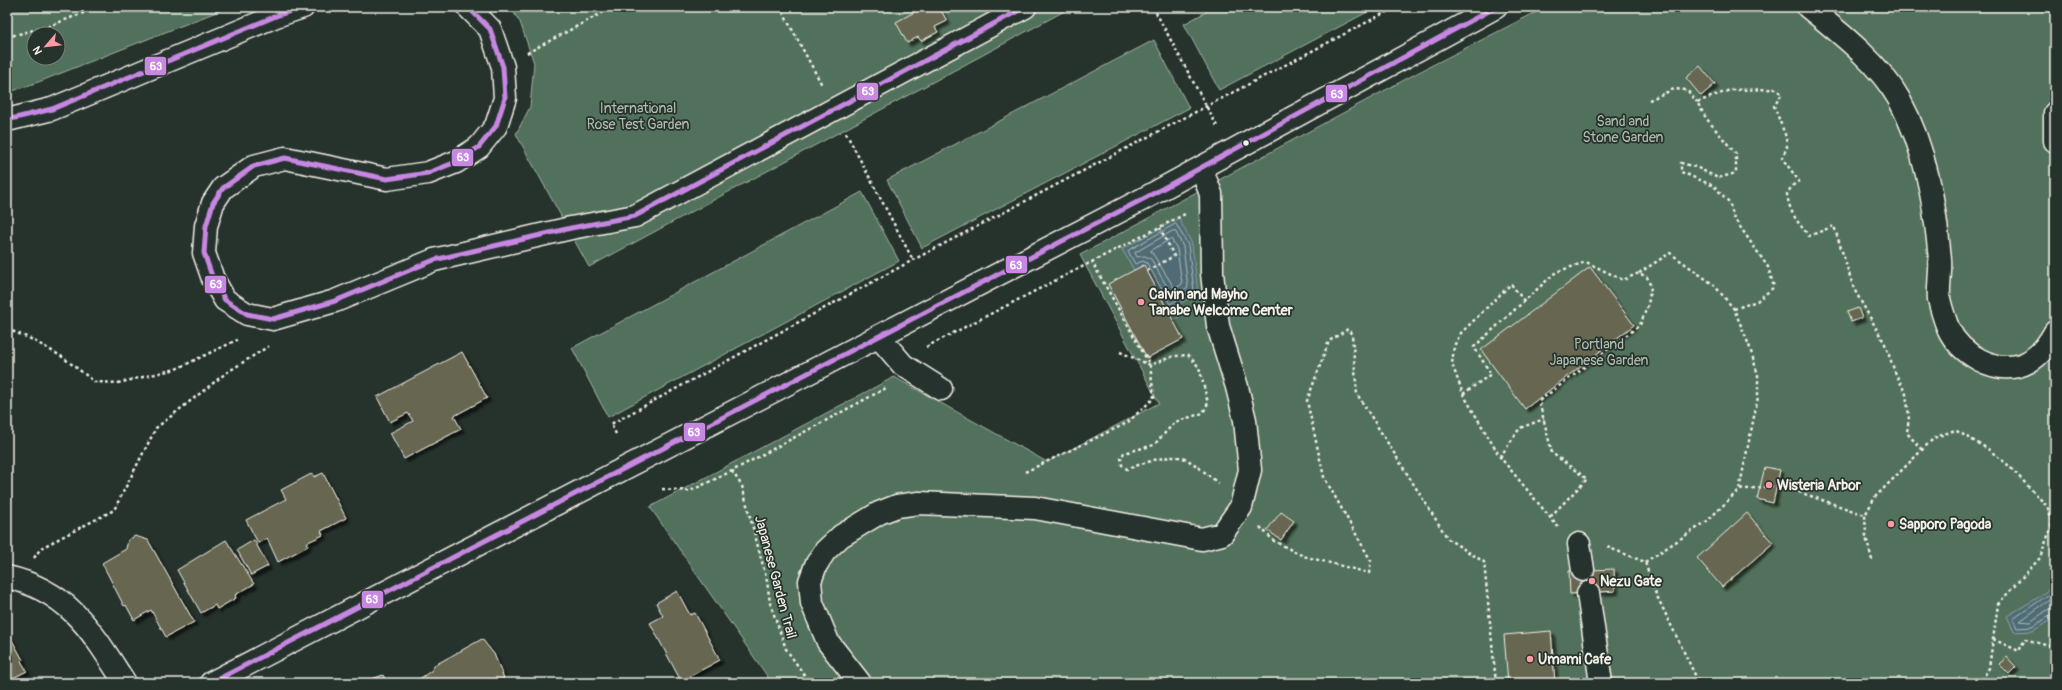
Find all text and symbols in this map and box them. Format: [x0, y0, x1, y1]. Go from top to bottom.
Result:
north arrow [26, 26, 66, 66]
text: N [30, 44, 45, 57]
line badge: 63 [144, 56, 167, 76]
text: 63 [150, 60, 162, 73]
line badge: 63 [856, 82, 879, 101]
line badge: 63 [1325, 84, 1348, 103]
text: 63 [862, 85, 874, 98]
text: 63 [1331, 88, 1343, 101]
park label: International Rose Test Garden [587, 100, 689, 133]
park label: Sand and Stone Garden [1582, 113, 1664, 146]
unlabelled marker [1241, 138, 1251, 148]
line badge: 63 [451, 148, 474, 167]
text: 63 [457, 151, 469, 164]
line badge: 63 [1005, 255, 1028, 274]
text: 63 [1010, 259, 1022, 272]
line badge: 63 [204, 275, 227, 294]
text: 63 [210, 278, 222, 291]
place label: Calvin and Mayho Tanabe Welcome Center [1148, 286, 1294, 319]
marker: Calvin and Mayho Tanabe Welcome Center [1136, 297, 1146, 307]
park label: Portland Japanese Garden [1550, 336, 1649, 369]
line badge: 63 [683, 422, 706, 442]
text: 63 [688, 426, 700, 439]
place label: Wisteria Arbor [1777, 477, 1862, 494]
marker: Wisteria Arbor [1764, 480, 1774, 490]
street label: Japanese Garden Trail [751, 514, 800, 641]
place label: Sapporo Pagoda [1899, 516, 1992, 533]
marker: Sapporo Pagoda [1886, 519, 1896, 529]
place label: Nezu Gate [1600, 573, 1663, 590]
marker: Nezu Gate [1587, 576, 1597, 586]
line badge: 63 [361, 590, 384, 609]
text: 63 [366, 593, 378, 606]
place label: Umami Cafe [1538, 651, 1612, 668]
marker: Umami Cafe [1525, 654, 1535, 664]

